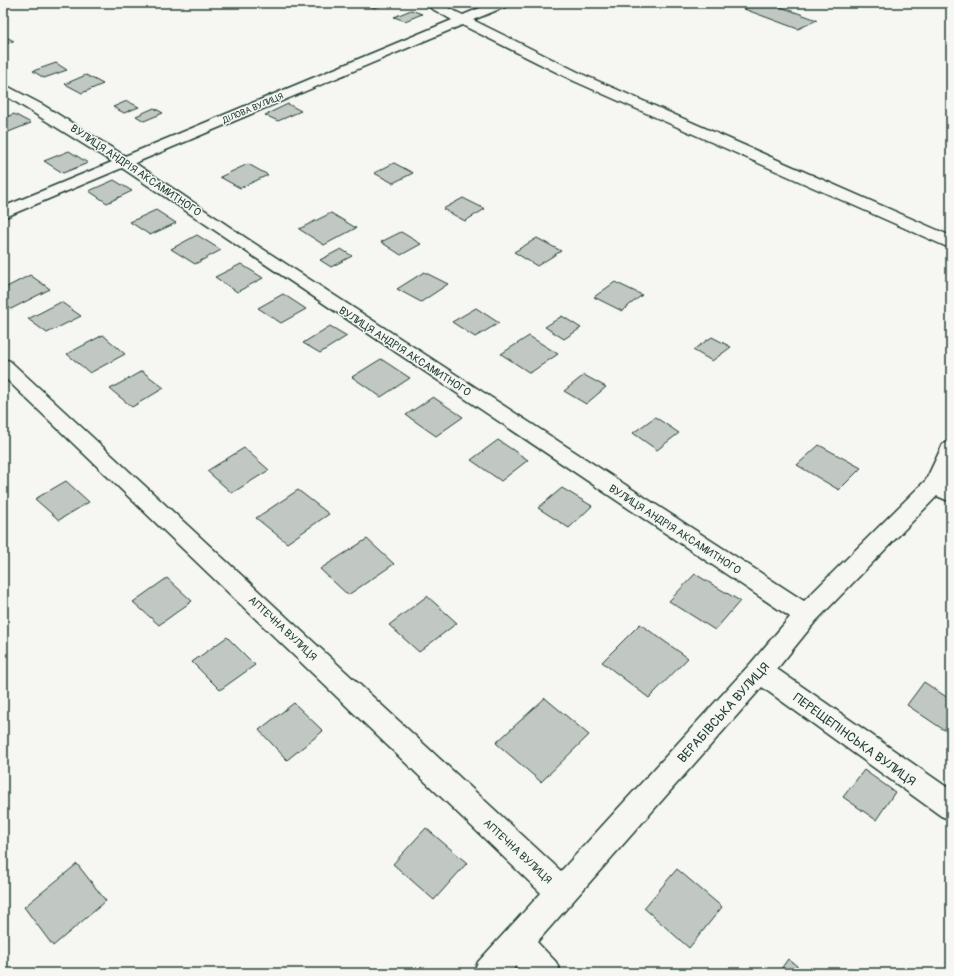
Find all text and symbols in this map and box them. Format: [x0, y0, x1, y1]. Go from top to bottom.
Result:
street label: ДІЛОВА ВУЛИЦЯ [220, 91, 285, 127]
street label: ВУЛИЦЯ АНДРІЯ АКСАМИТНОГО [68, 122, 204, 219]
street label: ВУЛИЦЯ АНДРІЯ АКСАМИТНОГО [336, 304, 473, 399]
street label: ВУЛИЦЯ АНДРІЯ АКСАМИТНОГО [606, 482, 743, 577]
street label: АПТЕЧНА ВУЛИЦЯ [246, 593, 320, 663]
street label: ВЕРАБІВСЬКА ВУЛИЦЯ [674, 659, 773, 766]
street label: ПЕРЕЩЕПІНСЬКА ВУЛИЦЯ [790, 690, 919, 790]
street label: АПТЕЧНА ВУЛИЦЯ [481, 816, 555, 886]

